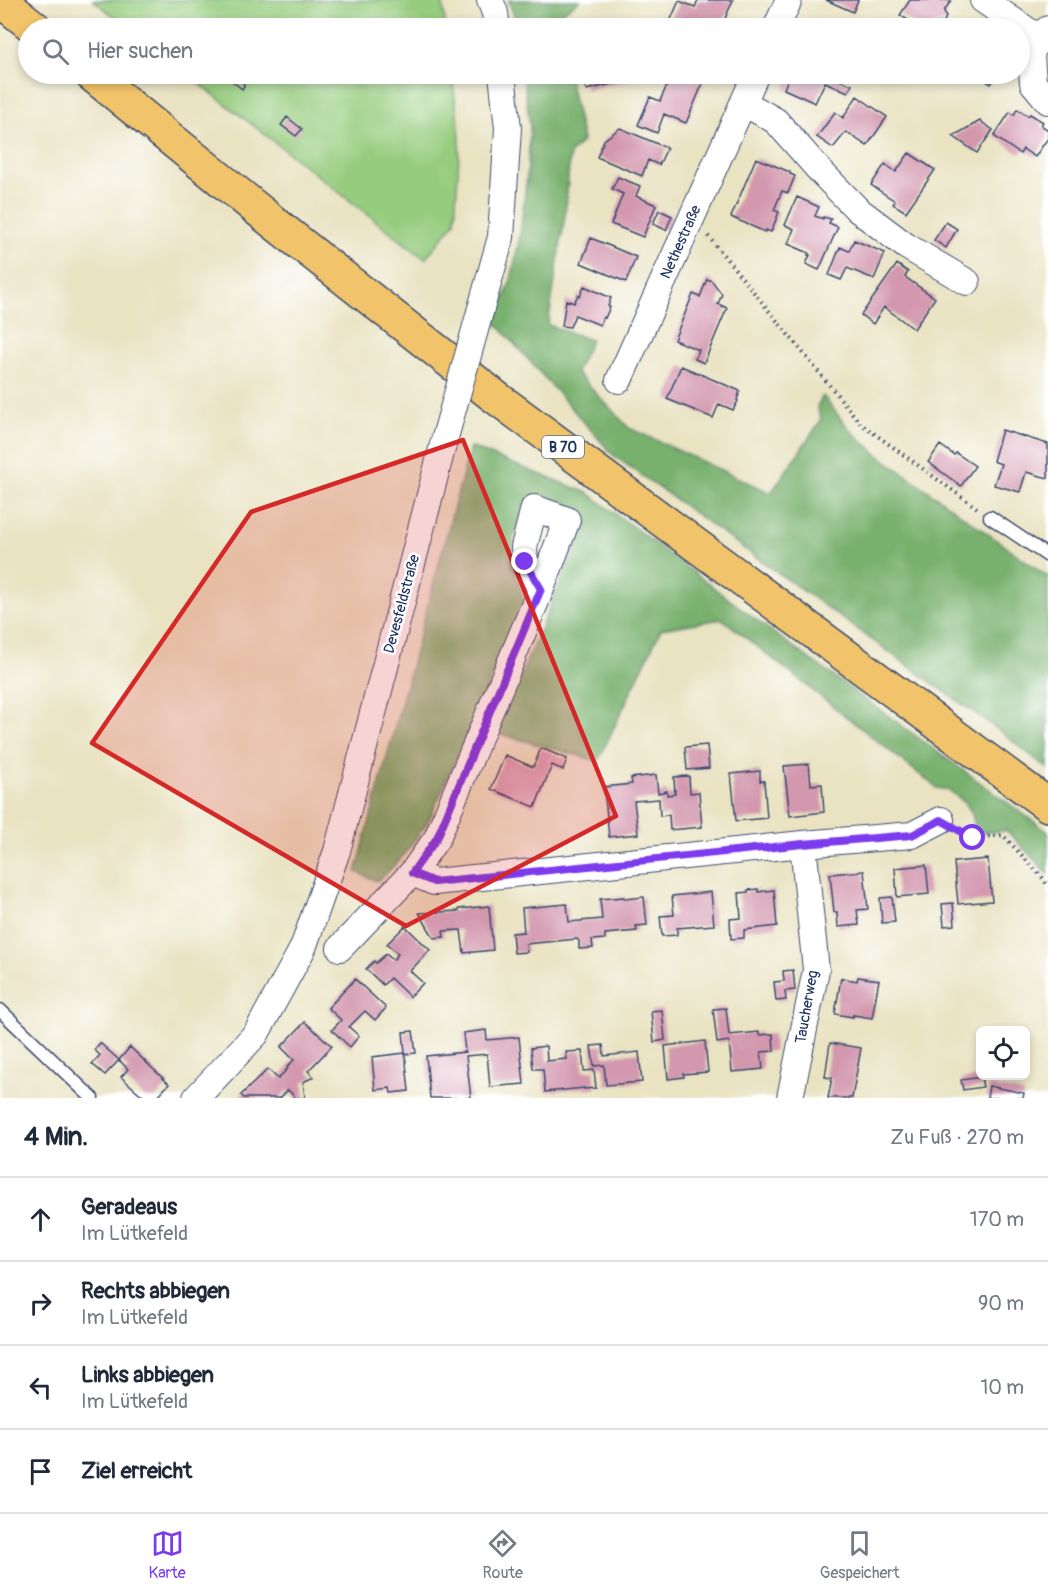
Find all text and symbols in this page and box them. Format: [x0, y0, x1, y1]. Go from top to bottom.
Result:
search box [18, 18, 1030, 84]
icon: search [39, 35, 72, 68]
text: Hier suchen [87, 37, 193, 65]
street label: Nethestraße [656, 202, 706, 282]
road number: B 70 [542, 436, 584, 458]
route end [511, 548, 537, 574]
street label: Devesfeldstraße [380, 552, 425, 656]
route start [959, 824, 985, 850]
street label: Taucherweg [791, 969, 823, 1045]
map controls [976, 1026, 1030, 1080]
button: locate [976, 1026, 1030, 1080]
text: 4 Min. [24, 1121, 88, 1153]
text: Zu Fuß · 270 m [890, 1125, 1024, 1150]
text: Geradeaus [81, 1193, 177, 1221]
icon: ahead [24, 1203, 57, 1236]
text: 170 m [970, 1207, 1024, 1232]
text: Im Lütkefeld [81, 1221, 188, 1246]
text: Rechts abbiegen [81, 1277, 230, 1305]
icon: right [24, 1287, 57, 1320]
text: 90 m [978, 1291, 1024, 1316]
text: Im Lütkefeld [81, 1305, 188, 1330]
text: Links abbiegen [81, 1361, 214, 1389]
icon: left [24, 1371, 57, 1404]
text: 10 m [980, 1375, 1024, 1400]
text: Im Lütkefeld [81, 1389, 188, 1414]
icon: arrive [24, 1455, 57, 1488]
text: Ziel erreicht [81, 1457, 192, 1485]
tab: Karte [148, 1527, 186, 1583]
tab: Route [483, 1527, 523, 1583]
tab: Gespeichert [820, 1527, 899, 1583]

